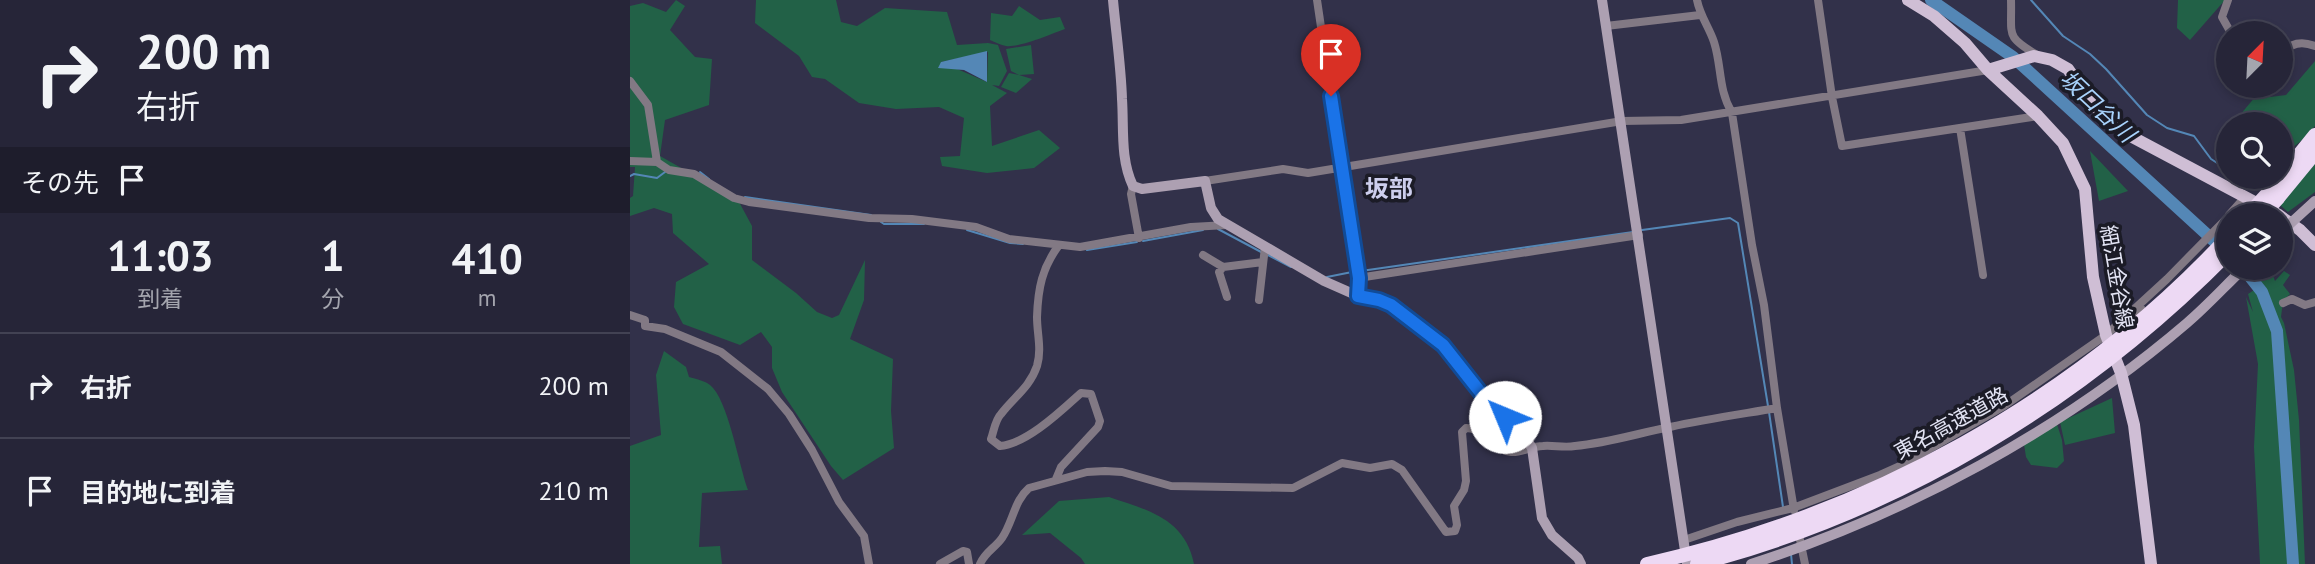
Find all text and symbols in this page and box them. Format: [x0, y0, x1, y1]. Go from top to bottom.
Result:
text: 200 m [136, 19, 271, 83]
north arrow [2216, 21, 2292, 98]
map controls [2216, 21, 2293, 280]
pin [1301, 24, 1361, 96]
icon: right [21, 28, 112, 119]
icon: arrive [1312, 35, 1350, 73]
water label: 坂口谷川 [2054, 64, 2144, 150]
text: 右折 [136, 85, 200, 127]
button: search [2216, 112, 2293, 189]
icon: arrive [113, 161, 151, 199]
text: その先 [21, 166, 99, 199]
district label: 坂部 [1365, 173, 1413, 204]
button: layers [2216, 203, 2293, 280]
street label: 細江金谷線 [2095, 223, 2139, 331]
text: 11:03 [107, 228, 214, 283]
text: 1 [321, 228, 344, 283]
text: 410 [451, 231, 523, 286]
text: m [478, 283, 497, 312]
text: 到着 [137, 284, 183, 313]
text: 分 [321, 284, 344, 313]
icon: right [21, 367, 59, 405]
text: 200 m [538, 369, 609, 402]
text: 右折 [80, 371, 132, 404]
position arrow [1468, 380, 1542, 454]
street label: 東名高速道路 [1889, 381, 2013, 465]
icon: arrive [21, 472, 59, 510]
text: 210 m [538, 474, 609, 507]
text: 目的地に到着 [80, 476, 236, 509]

